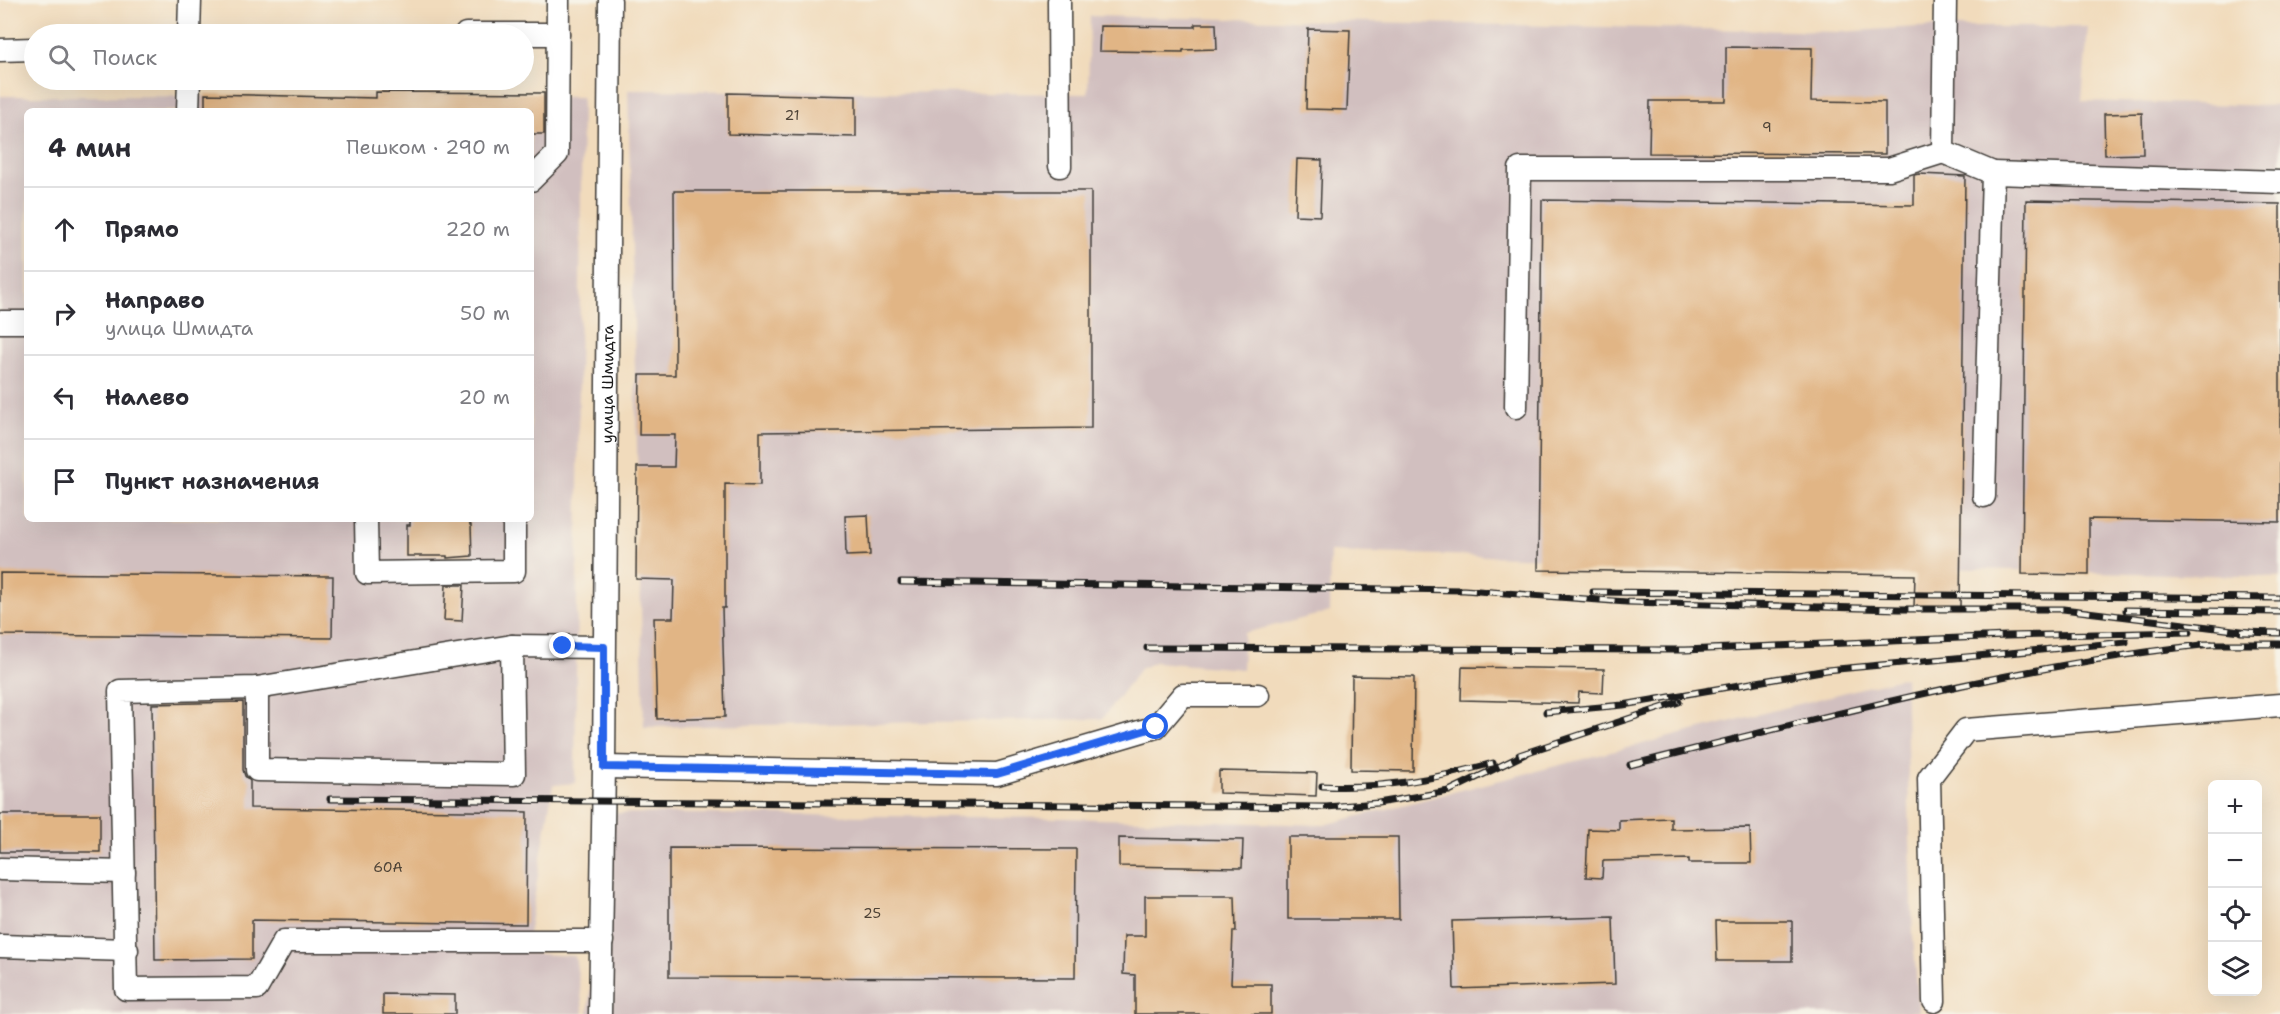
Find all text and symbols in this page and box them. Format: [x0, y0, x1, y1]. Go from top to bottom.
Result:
search box [24, 24, 534, 90]
icon: search [45, 41, 78, 74]
text: Поиск [93, 43, 157, 72]
house number: 21 [785, 106, 799, 124]
house number: 9 [1762, 118, 1772, 136]
text: 4 мин [48, 130, 131, 165]
text: Пешком · 290 m [346, 134, 510, 160]
icon: ahead [48, 213, 81, 246]
text: Прямо [105, 215, 179, 244]
text: 220 m [446, 216, 510, 242]
text: Направо [105, 286, 205, 315]
icon: right [48, 297, 81, 330]
text: 50 m [460, 300, 510, 326]
text: улица Шмидта [105, 315, 253, 341]
street label: улица Шмидта [597, 325, 618, 443]
icon: left [48, 381, 81, 414]
text: Налево [105, 383, 189, 412]
text: 20 m [459, 384, 510, 410]
icon: arrive [48, 465, 81, 498]
text: Пункт назначения [105, 467, 319, 496]
route end [549, 632, 575, 658]
route start [1142, 713, 1168, 739]
map controls [2208, 780, 2262, 996]
button: + [2208, 780, 2262, 834]
button: − [2208, 834, 2262, 888]
house number: 60А [373, 858, 403, 876]
button: locate [2208, 888, 2262, 942]
house number: 25 [863, 904, 881, 922]
button: layers [2208, 942, 2262, 996]

